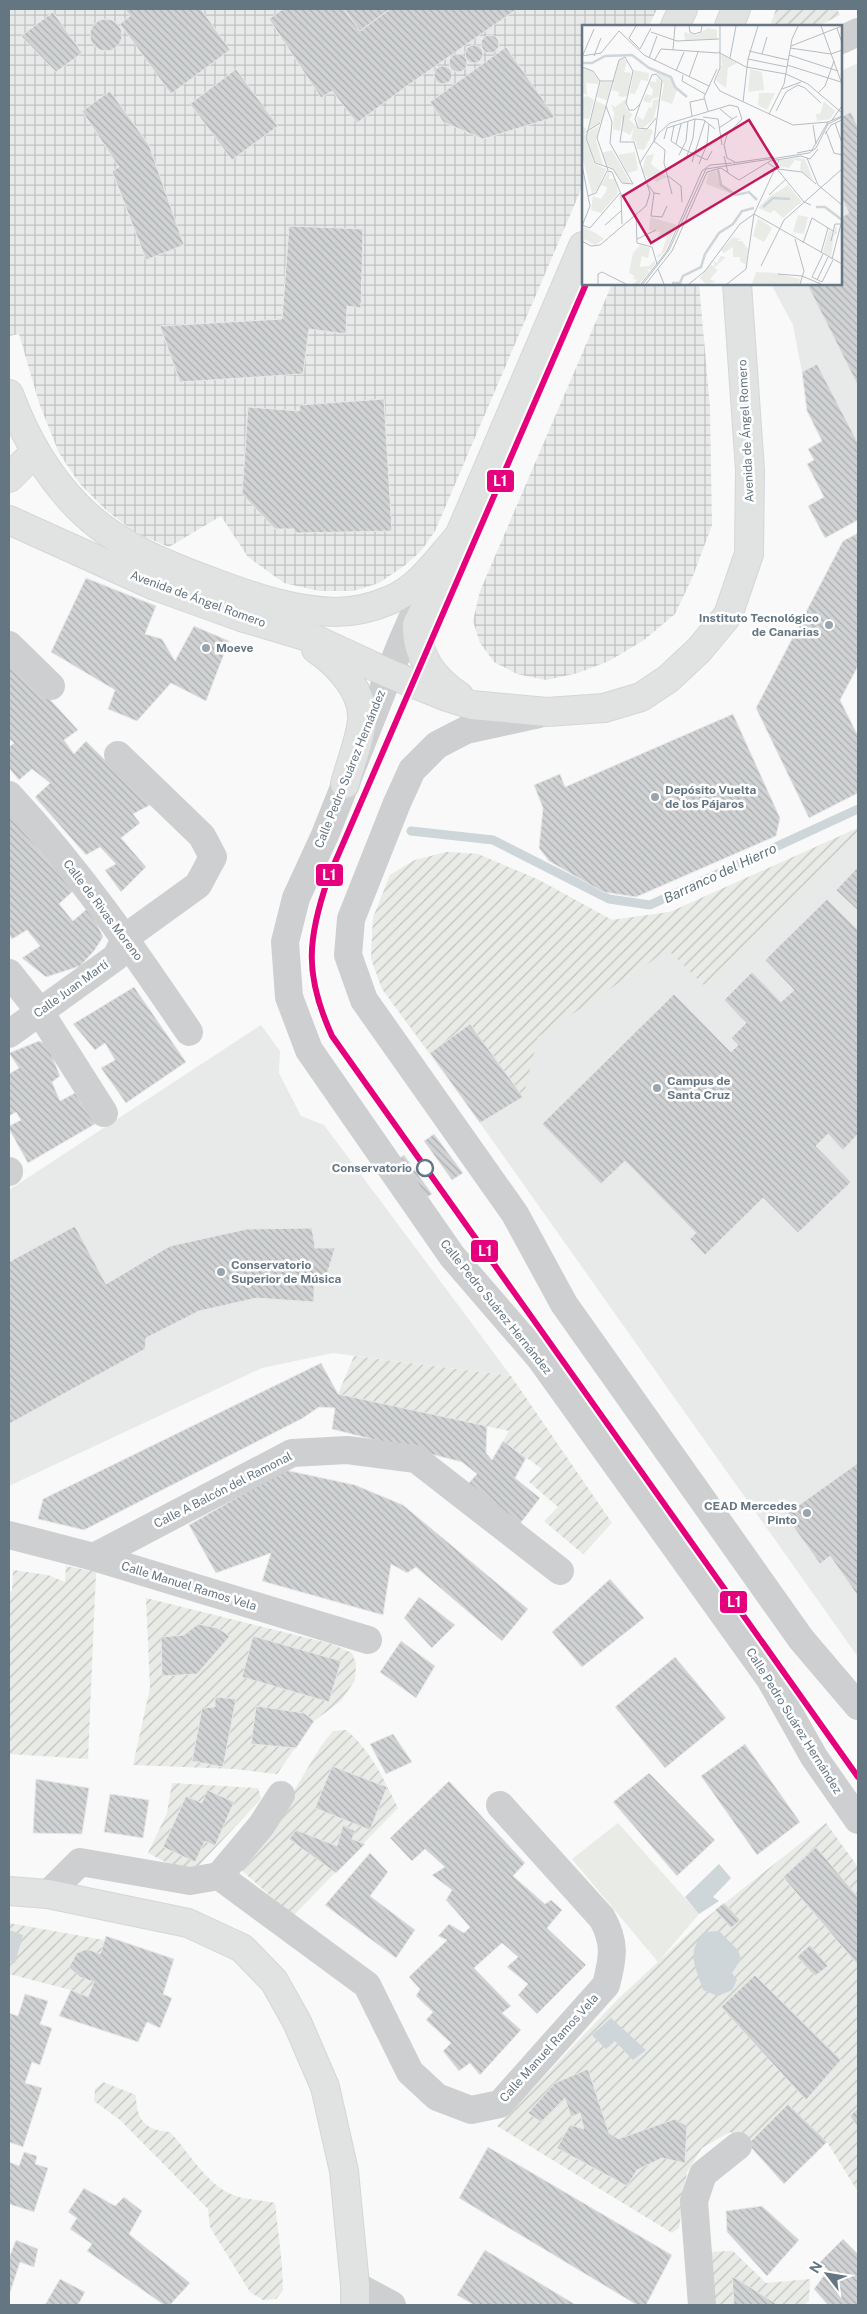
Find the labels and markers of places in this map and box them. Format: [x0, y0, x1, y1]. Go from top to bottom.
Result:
place label: Instituto Tecnológico de Canarias [699, 611, 819, 639]
marker: Instituto Tecnológico de Canarias [823, 619, 835, 631]
place label: Moeve [216, 641, 254, 655]
marker: Moeve [200, 642, 212, 654]
place label: Depósito Vuelta de los Pájaros [665, 783, 756, 811]
marker: Depósito Vuelta de los Pájaros [649, 791, 661, 803]
place label: Campus de Santa Cruz [667, 1074, 731, 1102]
marker: Campus de Santa Cruz [651, 1082, 663, 1094]
marker: Conservatorio [416, 1159, 434, 1177]
place label: Conservatorio [332, 1161, 412, 1175]
place label: Conservatorio Superior de Música [231, 1258, 341, 1286]
marker: Conservatorio Superior de Música [215, 1266, 227, 1278]
place label: CEAD Mercedes Pinto [704, 1499, 797, 1527]
marker: CEAD Mercedes Pinto [801, 1507, 813, 1519]

